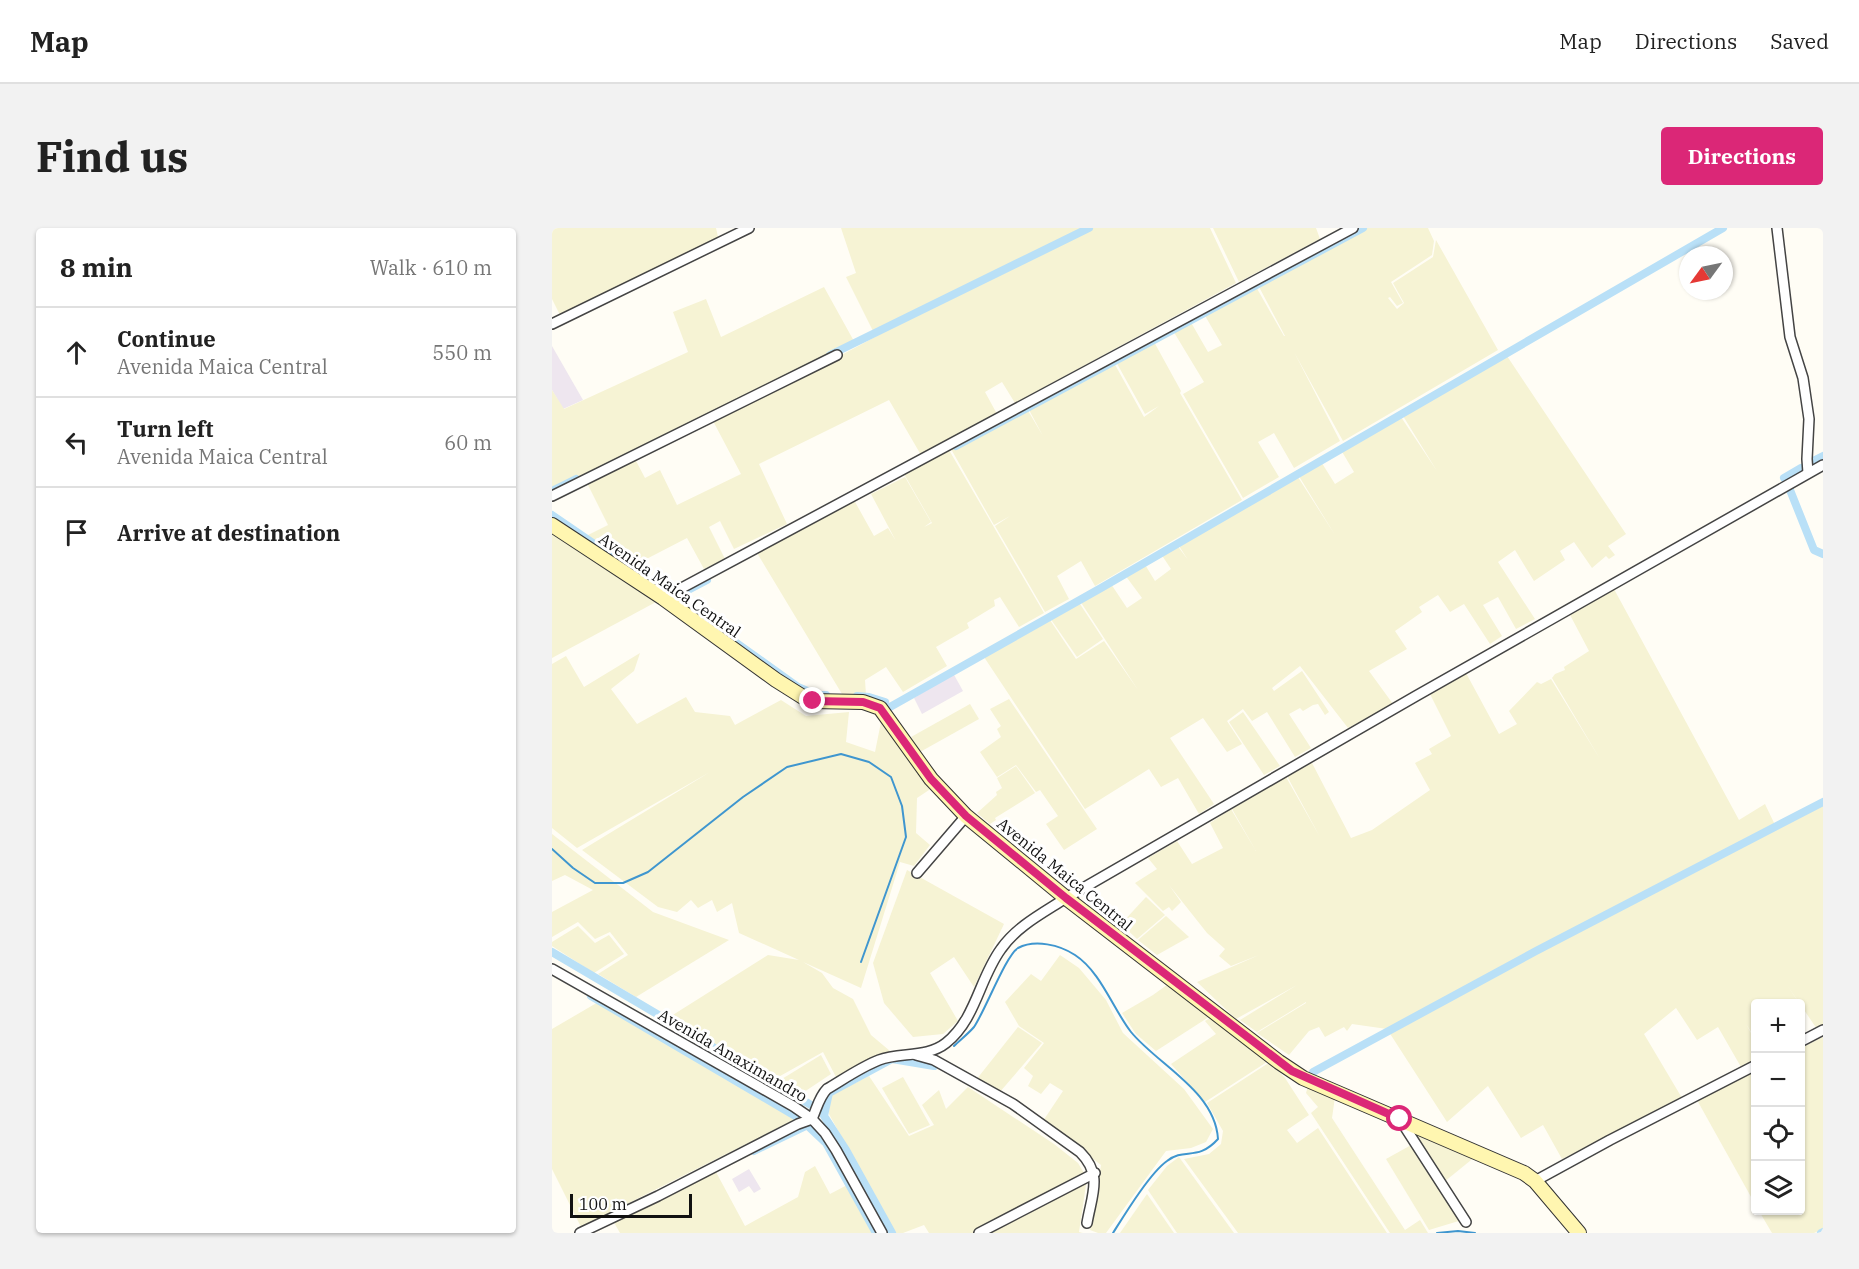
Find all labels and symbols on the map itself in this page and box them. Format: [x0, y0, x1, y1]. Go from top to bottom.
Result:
north arrow [1679, 246, 1733, 300]
street label: Avenida Maica Central [595, 528, 745, 642]
route end [799, 687, 825, 713]
street label: Avenida Maica Central [993, 813, 1137, 935]
street label: Avenida Anaximandro [655, 1004, 811, 1106]
route start [1386, 1105, 1412, 1131]
scale bar [570, 1191, 692, 1218]

